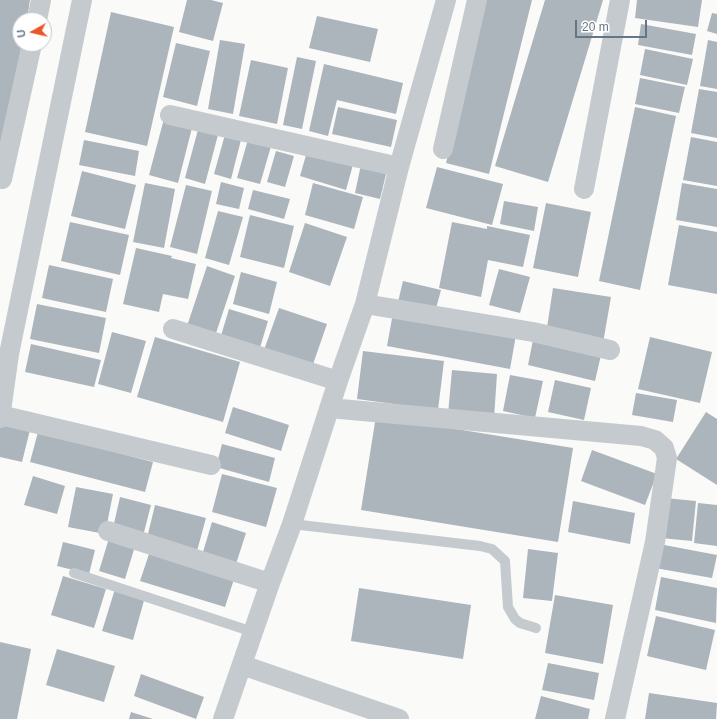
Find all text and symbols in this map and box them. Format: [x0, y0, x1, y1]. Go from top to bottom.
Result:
north arrow [12, 12, 52, 52]
scale bar [577, 12, 649, 38]
text: 20 m [582, 20, 609, 34]
text: U [15, 29, 28, 38]

